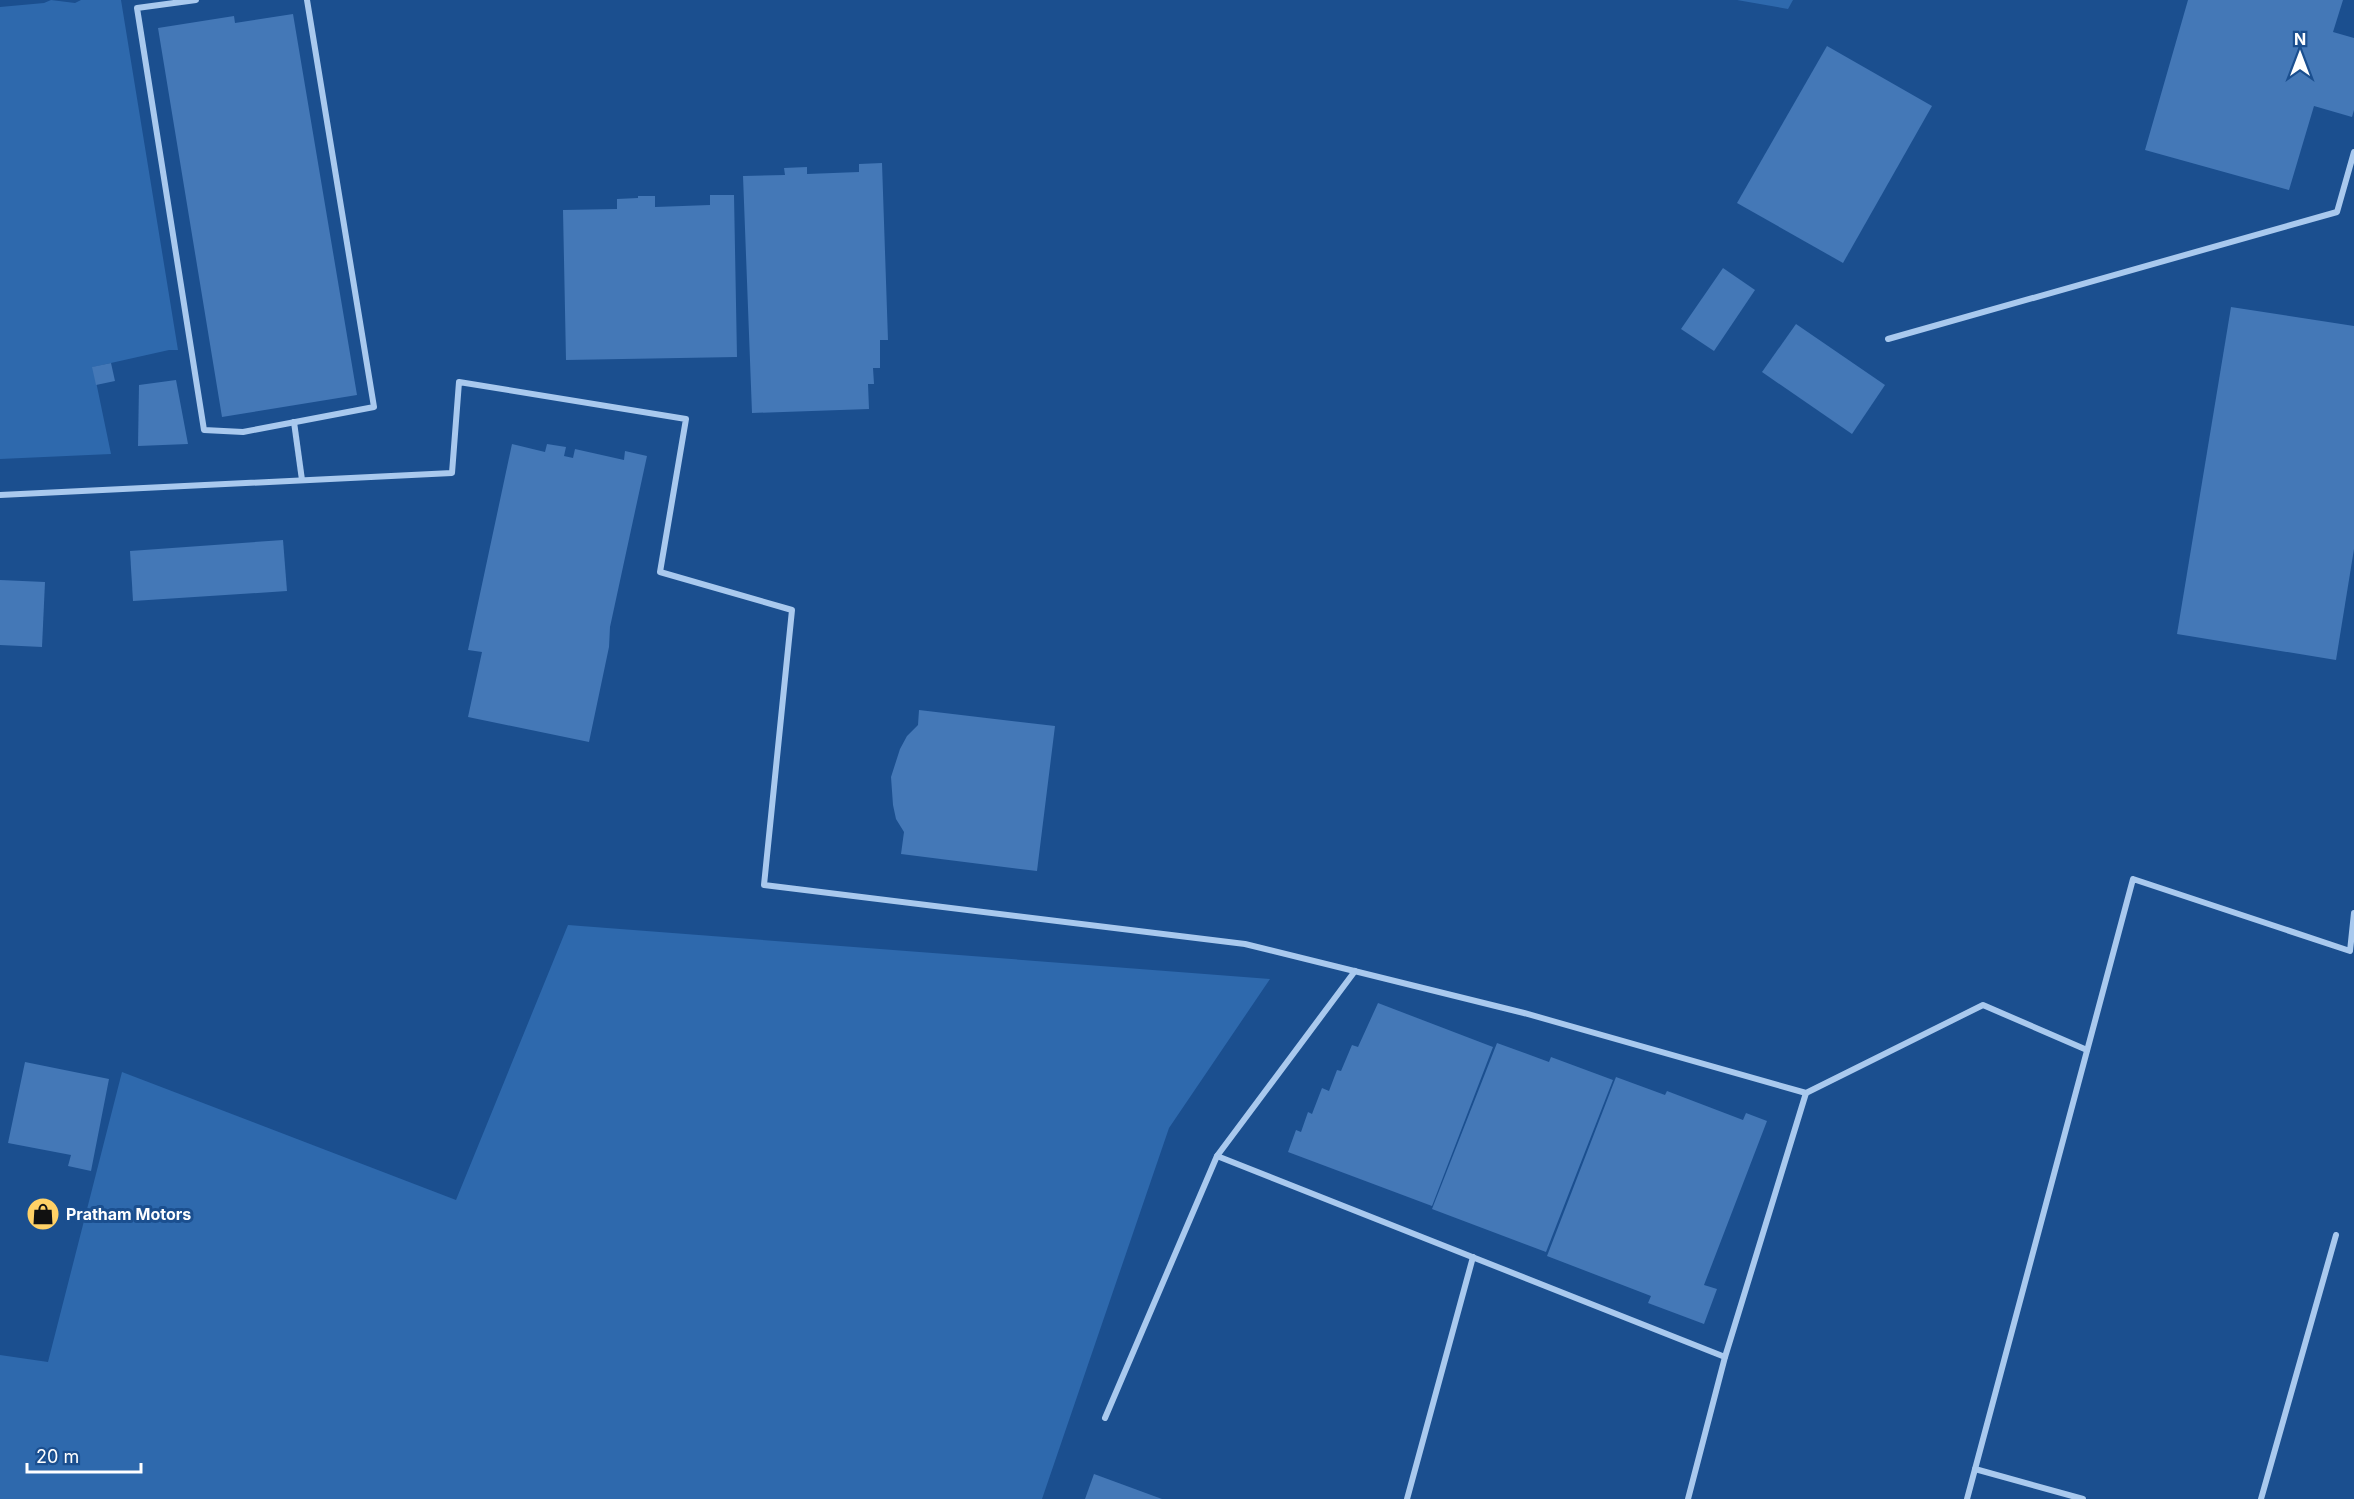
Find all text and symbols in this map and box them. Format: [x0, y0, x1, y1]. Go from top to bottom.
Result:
north arrow [2270, 24, 2330, 84]
text: N [2294, 29, 2306, 49]
shop icon: Pratham Motors [25, 1196, 61, 1232]
place label: Pratham Motors [66, 1204, 191, 1224]
scale bar [27, 1436, 141, 1474]
text: 20 m [36, 1446, 79, 1467]

